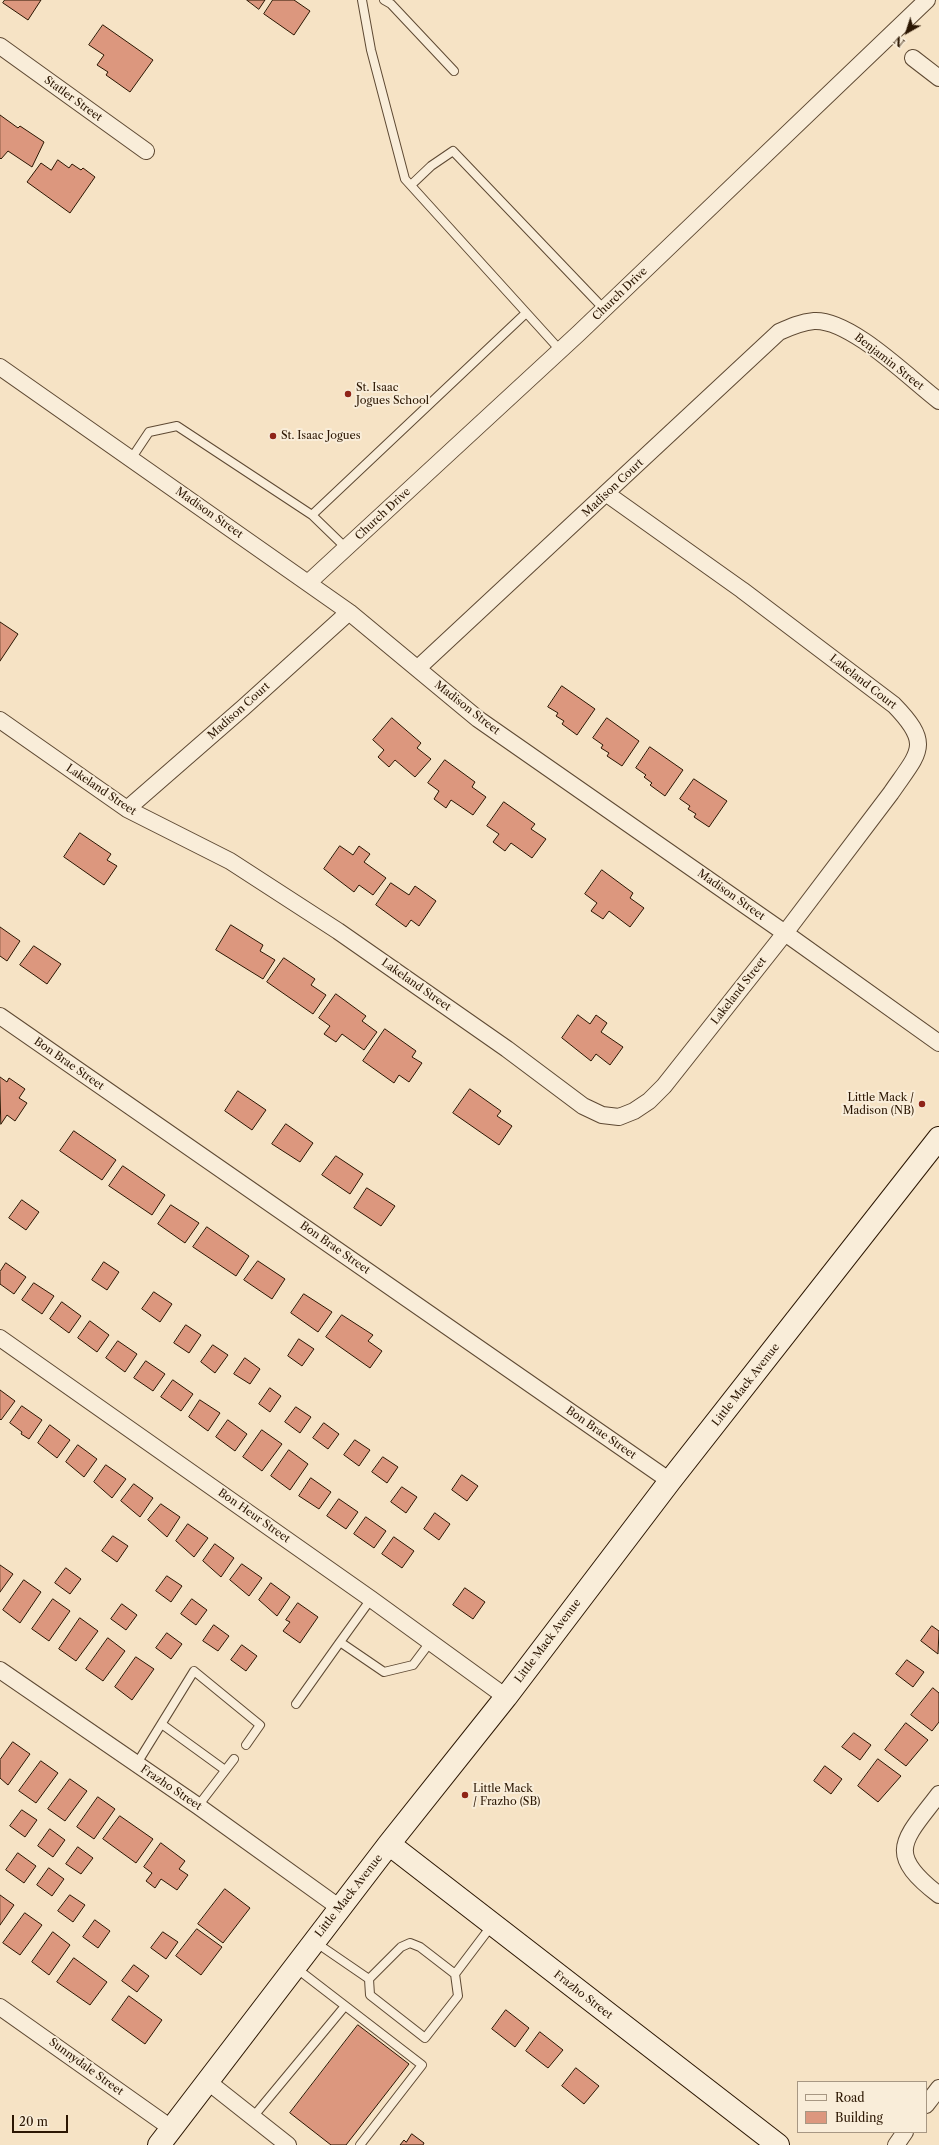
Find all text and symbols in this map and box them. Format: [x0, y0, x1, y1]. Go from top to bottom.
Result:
north arrow [887, 12, 927, 52]
text: N [891, 33, 908, 50]
street label: Statler Street [41, 74, 105, 124]
street label: Church Drive [590, 265, 650, 323]
street label: Benjamin Street [852, 331, 926, 393]
place label: St. Isaac Jogues School [356, 381, 429, 407]
marker: St. Isaac Jogues School [343, 389, 353, 399]
place label: St. Isaac Jogues [281, 429, 360, 443]
marker: St. Isaac Jogues [268, 431, 278, 441]
street label: Madison Court [580, 456, 646, 520]
street label: Madison Street [173, 485, 245, 541]
street label: Church Drive [353, 485, 413, 543]
street label: Lakeland Court [827, 652, 899, 712]
street label: Madison Street [432, 678, 502, 738]
street label: Madison Court [205, 680, 273, 742]
street label: Lakeland Street [63, 762, 139, 818]
street label: Madison Street [695, 867, 767, 923]
street label: Lakeland Street [709, 955, 769, 1027]
street label: Lakeland Street [379, 956, 453, 1014]
street label: Bon Brae Street [31, 1035, 107, 1093]
place label: Little Mack / Madison (NB) [842, 1091, 914, 1117]
marker: Little Mack / Madison (NB) [917, 1099, 927, 1109]
street label: Bon Brae Street [297, 1219, 373, 1277]
street label: Little Mack Avenue [709, 1341, 783, 1429]
street label: Bon Brae Street [563, 1404, 639, 1462]
street label: Bon Heur Street [215, 1486, 293, 1546]
street label: Little Mack Avenue [512, 1596, 584, 1686]
street label: Frazho Street [138, 1763, 204, 1813]
place label: Little Mack / Frazho (SB) [473, 1782, 540, 1808]
marker: Little Mack / Frazho (SB) [460, 1790, 470, 1800]
street label: Little Mack Avenue [312, 1852, 386, 1940]
street label: Frazho Street [551, 1968, 615, 2022]
street label: Sunnydale Street [46, 2036, 126, 2098]
legend [797, 2081, 927, 2133]
text: Road [835, 2090, 865, 2105]
scale bar [14, 2107, 70, 2133]
text: Building [835, 2110, 883, 2125]
text: 20 m [19, 2114, 48, 2129]

